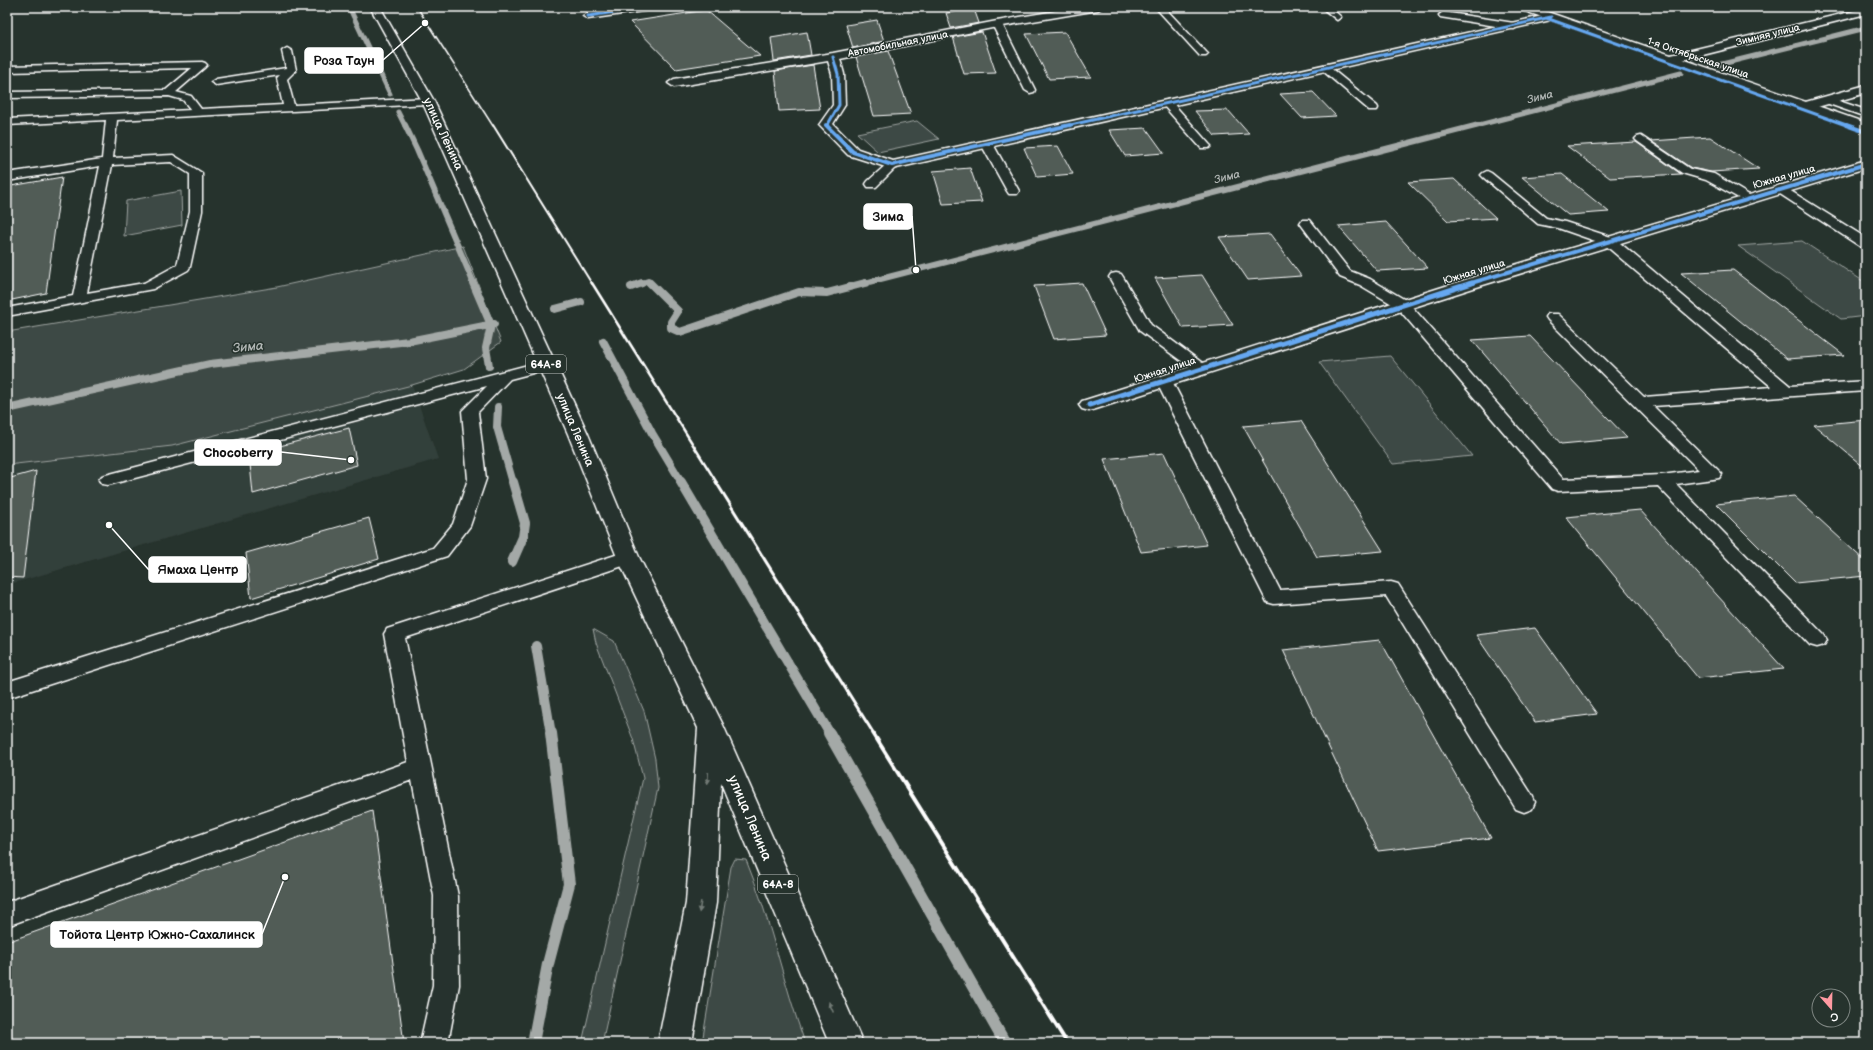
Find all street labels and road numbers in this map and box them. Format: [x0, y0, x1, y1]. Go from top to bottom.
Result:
street label: Зимняя улица [1735, 21, 1801, 49]
street label: Автомобильная улица [846, 28, 949, 60]
street label: 1-я Октябрьская улица [1646, 35, 1750, 81]
street label: улица Ленина [420, 95, 466, 173]
street label: Южная улица [1751, 162, 1817, 192]
street label: Южная улица [1442, 257, 1507, 287]
street label: Южная улица [1133, 354, 1197, 386]
road number: 64А-8 [526, 355, 566, 373]
street label: улица Ленина [553, 391, 597, 469]
street label: улица Ленина [724, 773, 776, 864]
road number: 64А-8 [758, 875, 798, 893]

